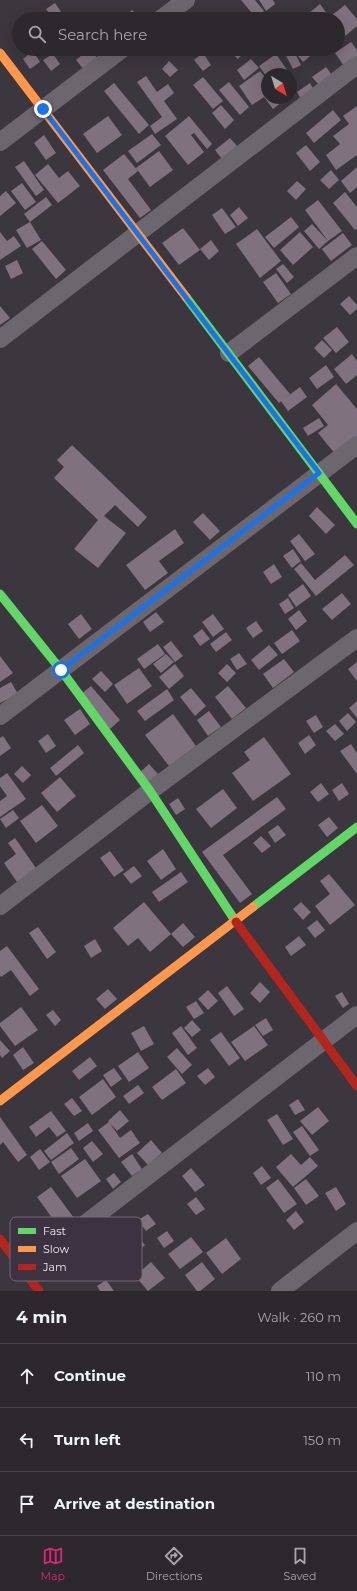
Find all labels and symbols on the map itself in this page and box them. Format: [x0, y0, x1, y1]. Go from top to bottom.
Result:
north arrow [261, 68, 297, 104]
route end [34, 100, 52, 118]
route start [52, 661, 70, 679]
legend [10, 1217, 142, 1281]
text: Fast [43, 1224, 67, 1238]
text: Slow [43, 1242, 69, 1256]
text: Jam [42, 1260, 67, 1274]

